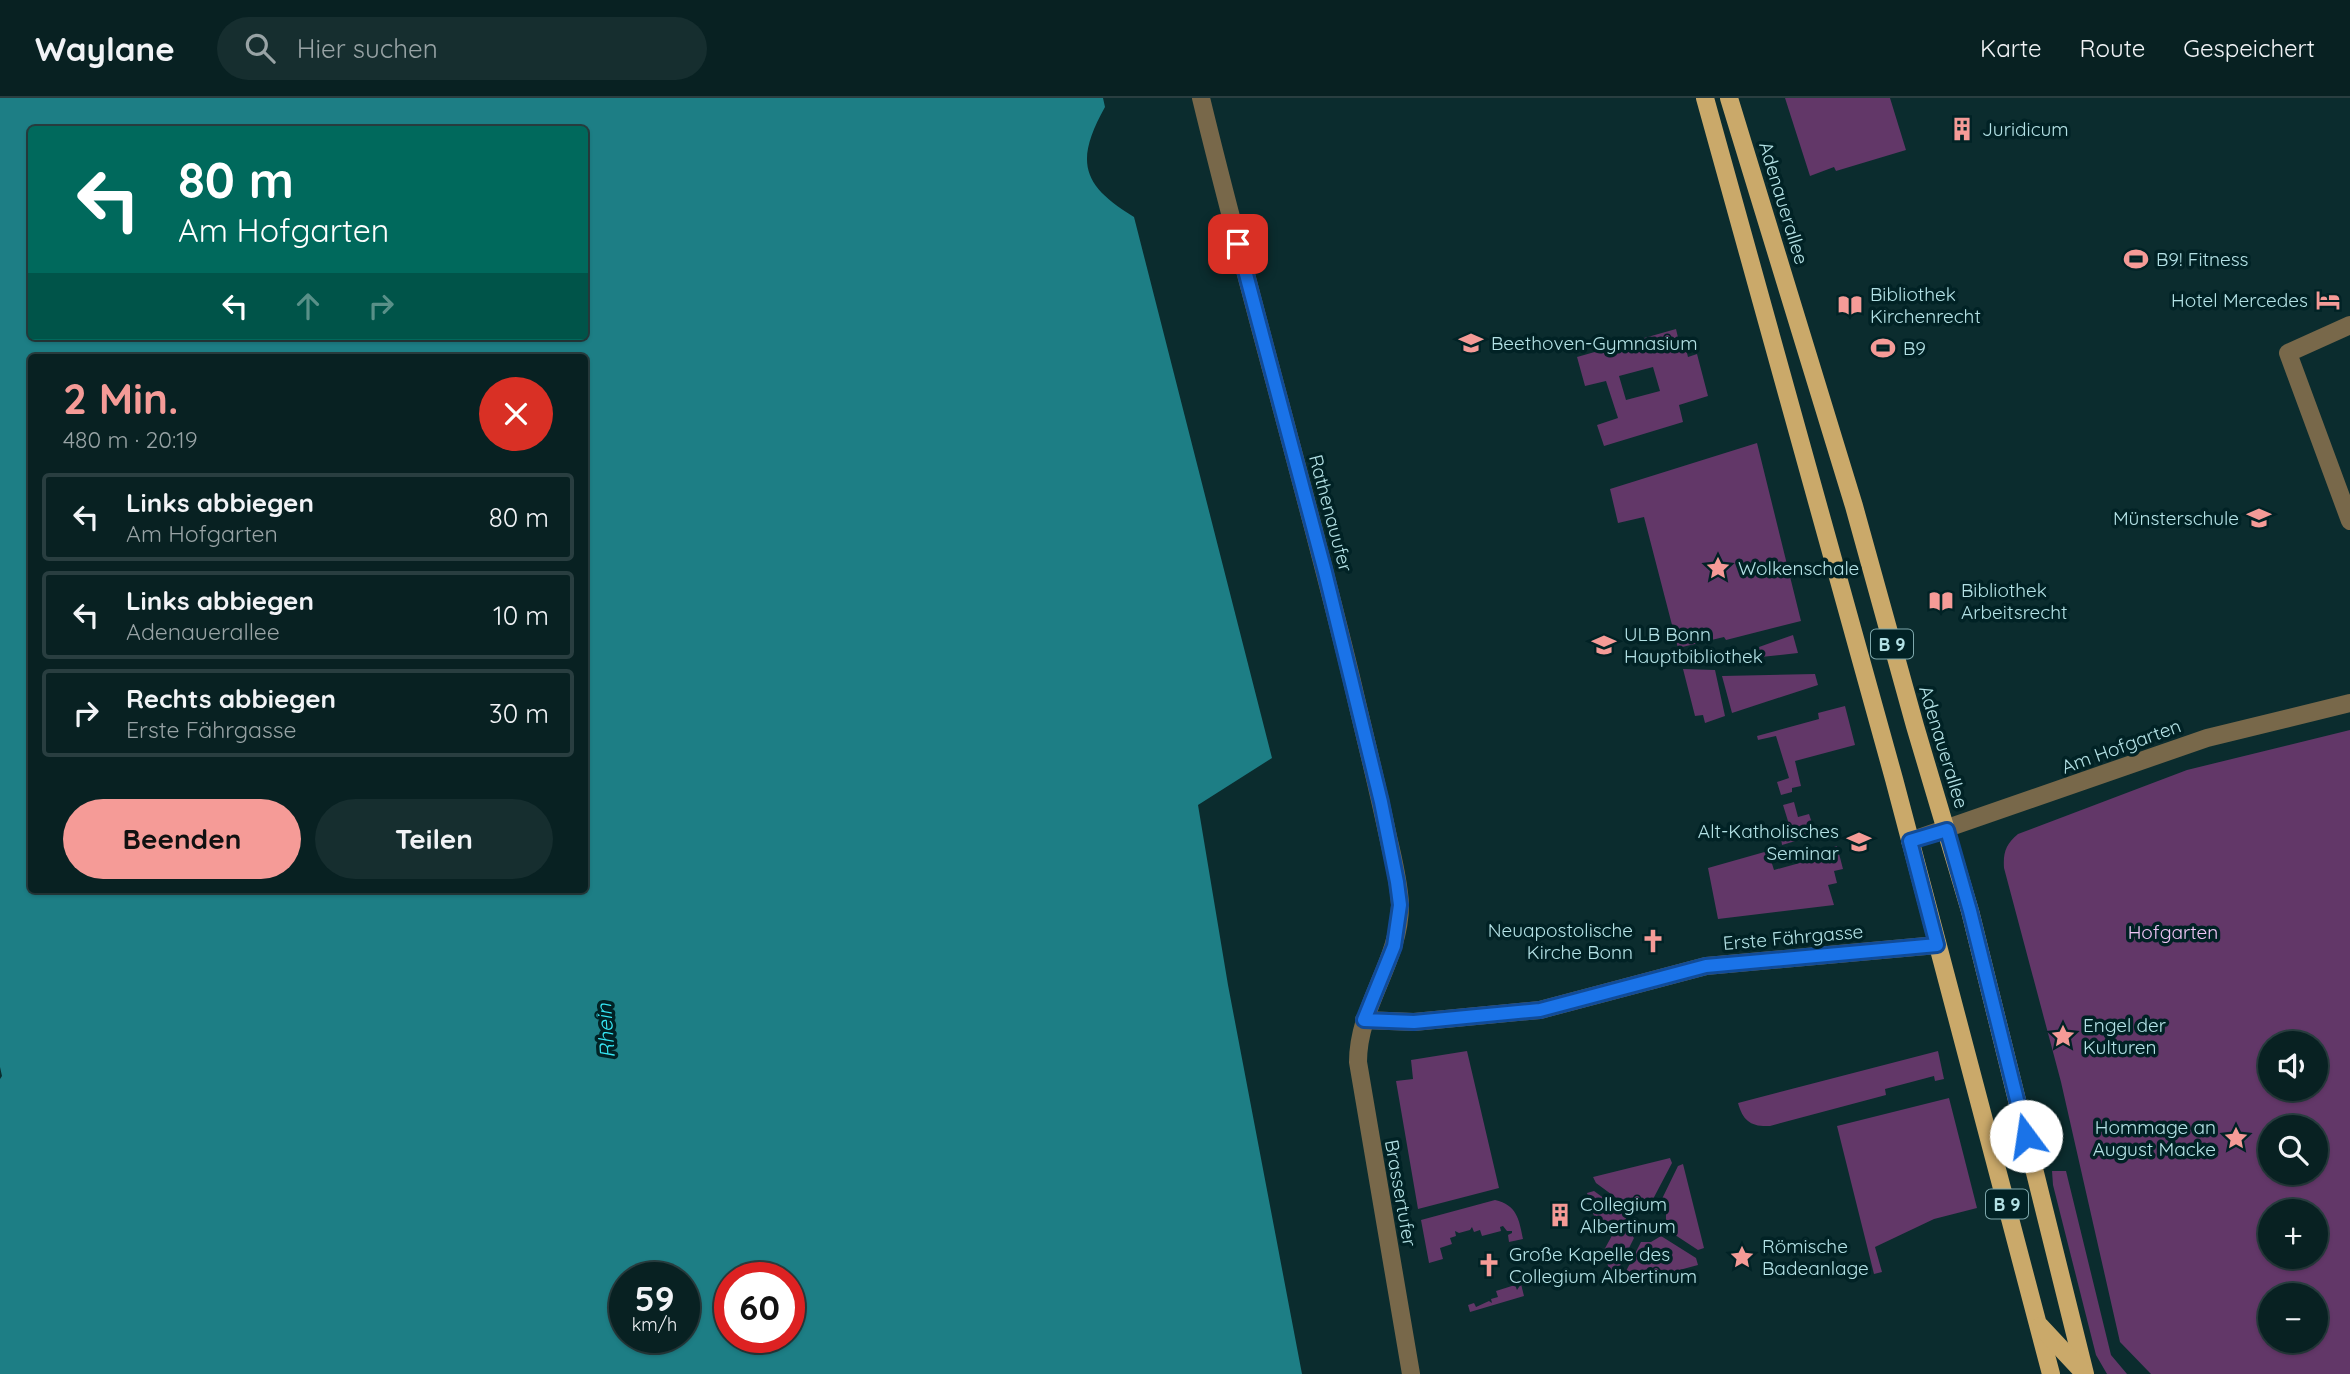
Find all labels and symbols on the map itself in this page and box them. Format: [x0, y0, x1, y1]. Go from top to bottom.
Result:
building icon: Juridicum [1948, 115, 1976, 143]
place label: Juridicum [1982, 117, 2069, 141]
street label: Adenauerallee [1754, 139, 1814, 267]
pin [1208, 214, 1268, 274]
sports icon: B9! Fitness [2122, 245, 2150, 273]
place label: B9! Fitness [2156, 247, 2249, 271]
place label: Bibliothek Kirchenrecht [1870, 282, 1981, 328]
hotel icon: Hotel Mercedes [2314, 286, 2342, 314]
place label: Hotel Mercedes [2171, 288, 2308, 312]
library icon: Bibliothek Kirchenrecht [1836, 291, 1864, 319]
school or university icon: Beethoven-Gymnasium [1457, 329, 1485, 357]
place label: Beethoven-Gymnasium [1491, 331, 1697, 355]
sports icon: B9 [1869, 334, 1897, 362]
place label: B9 [1903, 336, 1926, 360]
street label: Rathenauufer [1304, 452, 1358, 575]
school or university icon: Münsterschule [2245, 504, 2273, 532]
place label: Münsterschule [2113, 506, 2239, 530]
place icon: Wolkenschale [1704, 554, 1732, 582]
place label: Wolkenschale [1738, 556, 1859, 580]
place label: Bibliothek Arbeitsrecht [1961, 578, 2067, 624]
library icon: Bibliothek Arbeitsrecht [1927, 587, 1955, 615]
place label: ULB Bonn Hauptbibliothek [1624, 622, 1763, 668]
road number: B 9 [1871, 630, 1913, 658]
school or university icon: ULB Bonn Hauptbibliothek [1590, 631, 1618, 659]
street label: Adenauerallee [1914, 683, 1974, 811]
street label: Am Hofgarten [2058, 713, 2184, 779]
place label: Alt-Katholisches Seminar [1698, 819, 1840, 865]
school or university icon: Alt-Katholisches Seminar [1845, 828, 1873, 856]
place label: Neuapostolische Kirche Bonn [1488, 918, 1633, 964]
street label: Erste Fährgasse [1722, 919, 1864, 955]
park label: Hofgarten [2128, 920, 2218, 944]
church icon: Neuapostolische Kirche Bonn [1639, 927, 1667, 955]
water label: Rhein [590, 1002, 620, 1059]
place label: Engel der Kulturen [2083, 1013, 2167, 1059]
place icon: Engel der Kulturen [2049, 1022, 2077, 1050]
position arrow [1989, 1099, 2063, 1173]
place label: Hommage an August Macke [2093, 1115, 2216, 1161]
place icon: Hommage an August Macke [2222, 1124, 2250, 1152]
street label: Brassertufer [1380, 1138, 1422, 1249]
road number: B 9 [1986, 1190, 2028, 1218]
place label: Collegium Albertinum [1580, 1192, 1676, 1238]
building icon: Collegium Albertinum [1546, 1201, 1574, 1229]
place label: Römische Badeanlage [1762, 1234, 1869, 1280]
place label: Große Kapelle des Collegium Albertinum [1509, 1242, 1697, 1288]
place icon: Römische Badeanlage [1728, 1243, 1756, 1271]
church icon: Große Kapelle des Collegium Albertinum [1475, 1251, 1503, 1279]
speed limit sign: 60 [714, 1262, 805, 1353]

